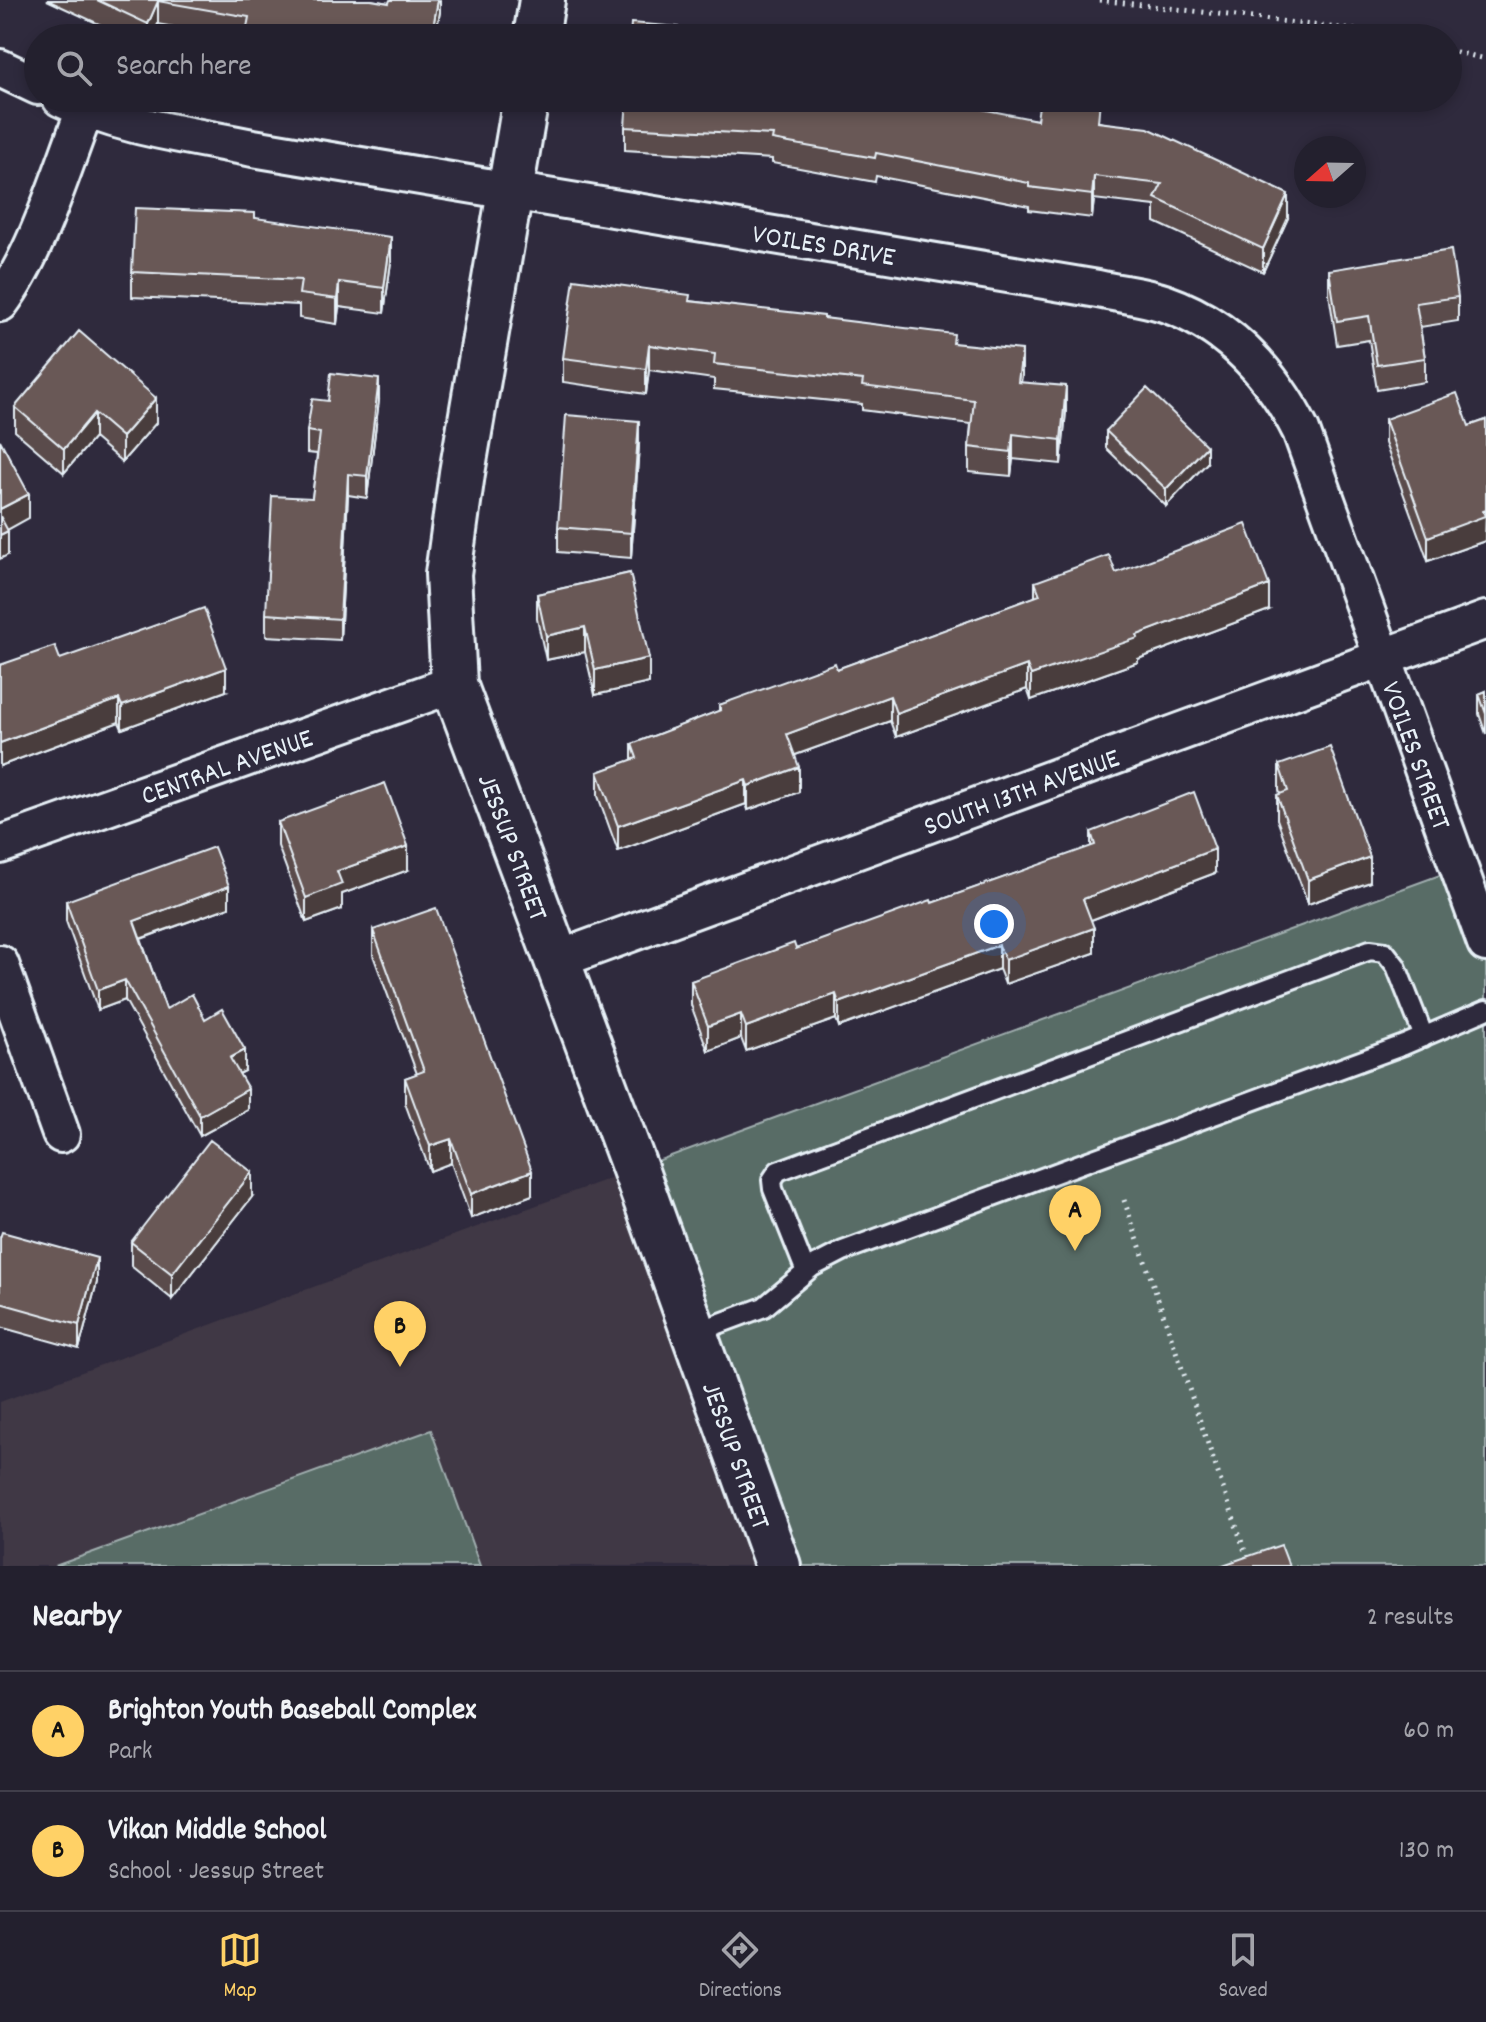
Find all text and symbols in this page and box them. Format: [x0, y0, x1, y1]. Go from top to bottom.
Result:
search box [24, 24, 1462, 112]
icon: search [52, 46, 96, 90]
text: Search here [116, 47, 252, 90]
north arrow [1294, 136, 1366, 208]
street label: VOILES DRIVE [749, 217, 898, 280]
street label: VOILES STREET [1368, 677, 1458, 836]
street label: CENTRAL AVENUE [136, 720, 320, 818]
street label: SOUTH 13TH AVENUE [919, 741, 1126, 849]
street label: JESSUP STREET [464, 769, 556, 927]
your location [974, 904, 1014, 944]
pin: A [1049, 1185, 1101, 1251]
pin: B [374, 1301, 426, 1367]
street label: JESSUP STREET [688, 1377, 778, 1536]
text: Nearby [32, 1594, 121, 1643]
text: 2 results [1367, 1600, 1454, 1637]
text: Brighton Youth Baseball Complex [108, 1691, 476, 1734]
text: A [51, 1713, 65, 1750]
text: 60 m [1403, 1713, 1454, 1750]
text: Park [108, 1734, 152, 1771]
text: Vikan Middle School [108, 1811, 326, 1854]
text: B [52, 1833, 64, 1870]
text: 130 m [1399, 1833, 1454, 1870]
text: School · Jessup Street [108, 1854, 324, 1891]
tab: Map [218, 1928, 262, 2007]
tab: Directions [699, 1928, 782, 2007]
tab: Saved [1219, 1928, 1268, 2007]

